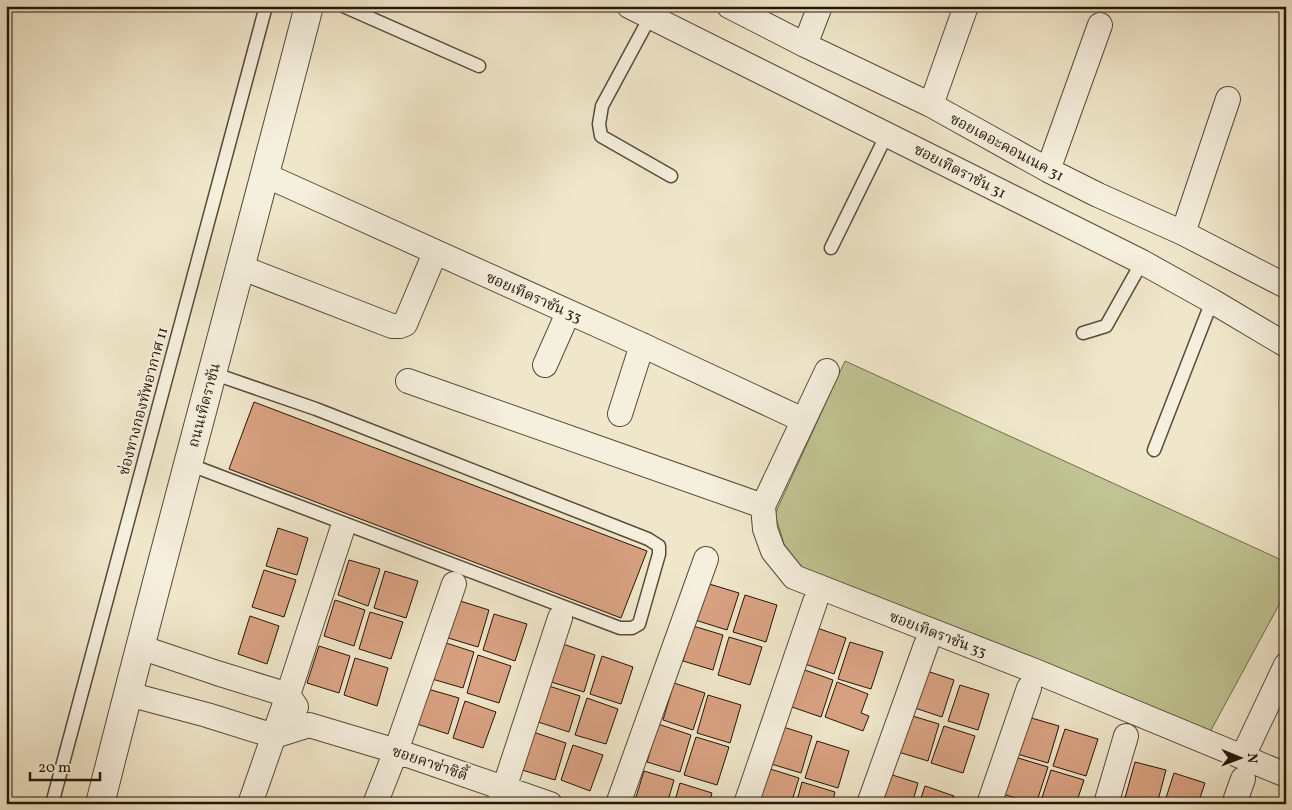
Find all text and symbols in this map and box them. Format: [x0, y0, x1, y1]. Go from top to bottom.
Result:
street label: ซอยเดอะคอนเนค 31 [945, 109, 1067, 187]
street label: ซอยเทิดราชัน 31 [909, 140, 1009, 205]
street label: ซอยเทิดราชัน 33 [482, 268, 585, 329]
street label: ช่องทางกองทัพอากาศ 11 [115, 325, 174, 478]
street label: ถนนเทิดราชัน [184, 361, 227, 450]
street label: ซอยเทิดราชัน 33 [886, 607, 989, 664]
north arrow [1214, 732, 1264, 782]
street label: ซอยคาซ่าซิตี้ [389, 740, 472, 787]
scale bar [30, 750, 100, 782]
text: N [1242, 753, 1261, 763]
text: 20 m [38, 758, 71, 779]

